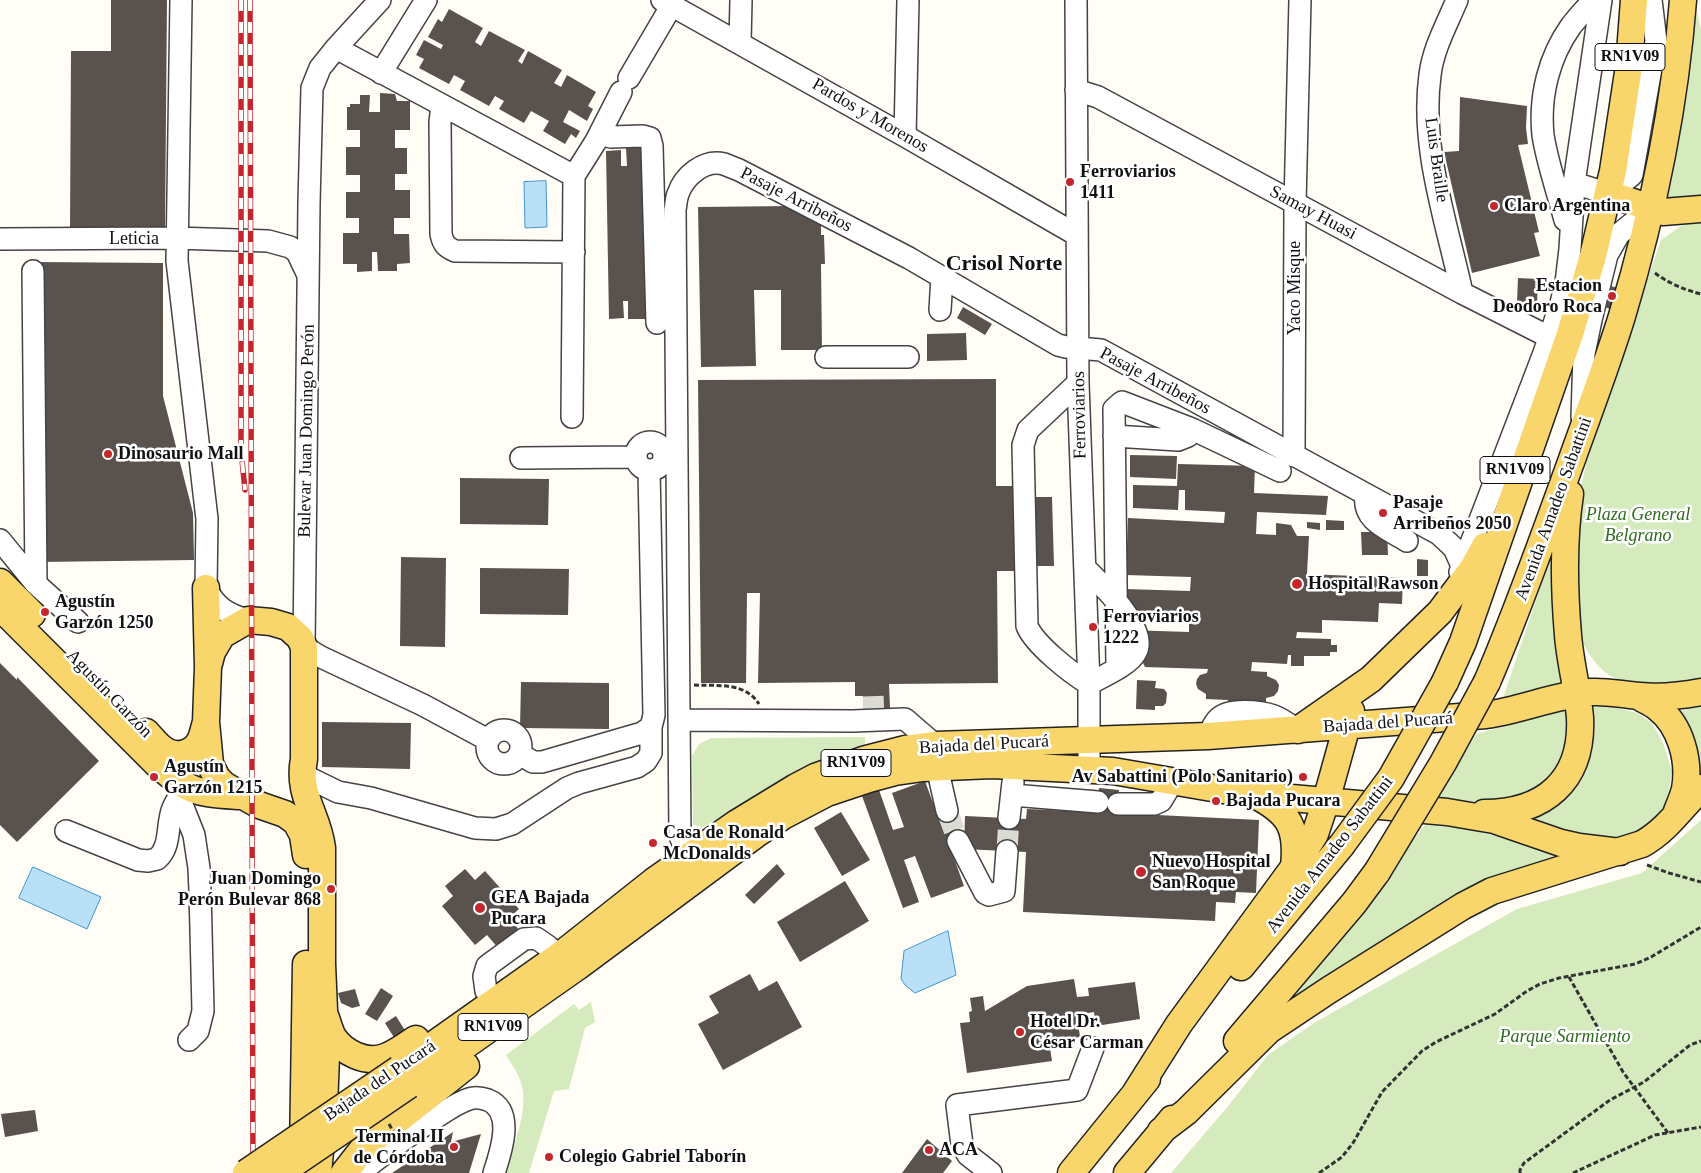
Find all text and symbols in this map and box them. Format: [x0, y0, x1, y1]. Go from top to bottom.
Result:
road number: RN1V09 [1595, 44, 1665, 70]
street label: Pardos y Morenos [808, 74, 932, 158]
street label: Luis Braille [1419, 116, 1453, 204]
place label: Ferroviarios 1411 [1080, 161, 1176, 203]
street label: Pasaje Arribeños [737, 163, 855, 237]
marker: Ferroviarios 1411 [1064, 176, 1076, 188]
street label: Samay Huasi [1266, 181, 1360, 245]
place label: Claro Argentina [1504, 195, 1630, 217]
marker: Claro Argentina [1488, 200, 1500, 212]
street label: Leticia [109, 228, 159, 250]
street label: Yaco Misque [1284, 241, 1306, 335]
district label: Crisol Norte [946, 251, 1062, 277]
place label: Estacion Deodoro Roca [1493, 275, 1602, 318]
marker: Estacion Deodoro Roca [1606, 290, 1618, 302]
street label: Bulevar Juan Domingo Perón [294, 324, 320, 538]
street label: Pasaje Arribeños [1096, 343, 1214, 419]
street label: Ferroviarios [1068, 371, 1092, 459]
street label: Avenida Amadeo Sabattini [1511, 414, 1597, 604]
place label: Dinosaurio Mall [118, 443, 244, 465]
marker: Dinosaurio Mall [102, 448, 114, 460]
road number: RN1V09 [1480, 456, 1550, 484]
place label: Pasaje Arribeños 2050 [1393, 492, 1511, 534]
park label: Plaza General Belgrano [1586, 504, 1690, 546]
marker: Pasaje Arribeños 2050 [1377, 507, 1389, 519]
place label: Hospital Rawson [1308, 573, 1439, 595]
marker: Hospital Rawson [1290, 577, 1304, 591]
place label: Agustín Garzón 1250 [55, 591, 153, 634]
marker: Agustín Garzón 1250 [39, 606, 51, 618]
place label: Ferroviarios 1222 [1103, 606, 1199, 649]
marker: Ferroviarios 1222 [1087, 621, 1099, 633]
street label: Agustín Garzón [61, 645, 157, 743]
street label: Bajada del Pucará [1322, 708, 1454, 738]
street label: Bajada del Pucará [919, 731, 1049, 759]
road number: RN1V09 [821, 750, 891, 776]
place label: Agustín Garzón 1215 [164, 756, 262, 799]
place label: Av Sabattini (Polo Sanitario) [1072, 766, 1293, 788]
marker: Agustín Garzón 1215 [148, 771, 160, 783]
marker: Av Sabattini (Polo Sanitario) [1297, 771, 1309, 783]
street label: Avenida Amadeo Sabattini [1262, 772, 1398, 938]
place label: Bajada Pucara [1226, 790, 1340, 812]
marker: Bajada Pucara [1210, 795, 1222, 807]
place label: Casa de Ronald McDonalds [663, 822, 784, 864]
marker: Casa de Ronald McDonalds [647, 837, 659, 849]
place label: Nuevo Hospital San Roque [1152, 851, 1271, 894]
marker: Nuevo Hospital San Roque [1134, 865, 1148, 879]
place label: Juan Domingo Perón Bulevar 868 [178, 868, 321, 911]
marker: Juan Domingo Perón Bulevar 868 [325, 883, 337, 895]
place label: GEA Bajada Pucara [491, 887, 590, 930]
marker: GEA Bajada Pucara [473, 901, 487, 915]
place label: Hotel Dr. César Carman [1030, 1011, 1143, 1054]
road number: RN1V09 [458, 1014, 528, 1040]
marker: Hotel Dr. César Carman [1014, 1026, 1026, 1038]
park label: Parque Sarmiento [1500, 1026, 1630, 1048]
street label: Bajada del Pucará [320, 1036, 440, 1126]
place label: Terminal II de Córdoba [353, 1126, 444, 1168]
place label: ACA [939, 1139, 978, 1161]
marker: Terminal II de Córdoba [448, 1141, 460, 1153]
marker: ACA [923, 1144, 935, 1156]
place label: Colegio Gabriel Taborín [559, 1146, 746, 1168]
marker: Colegio Gabriel Taborín [543, 1151, 555, 1163]

